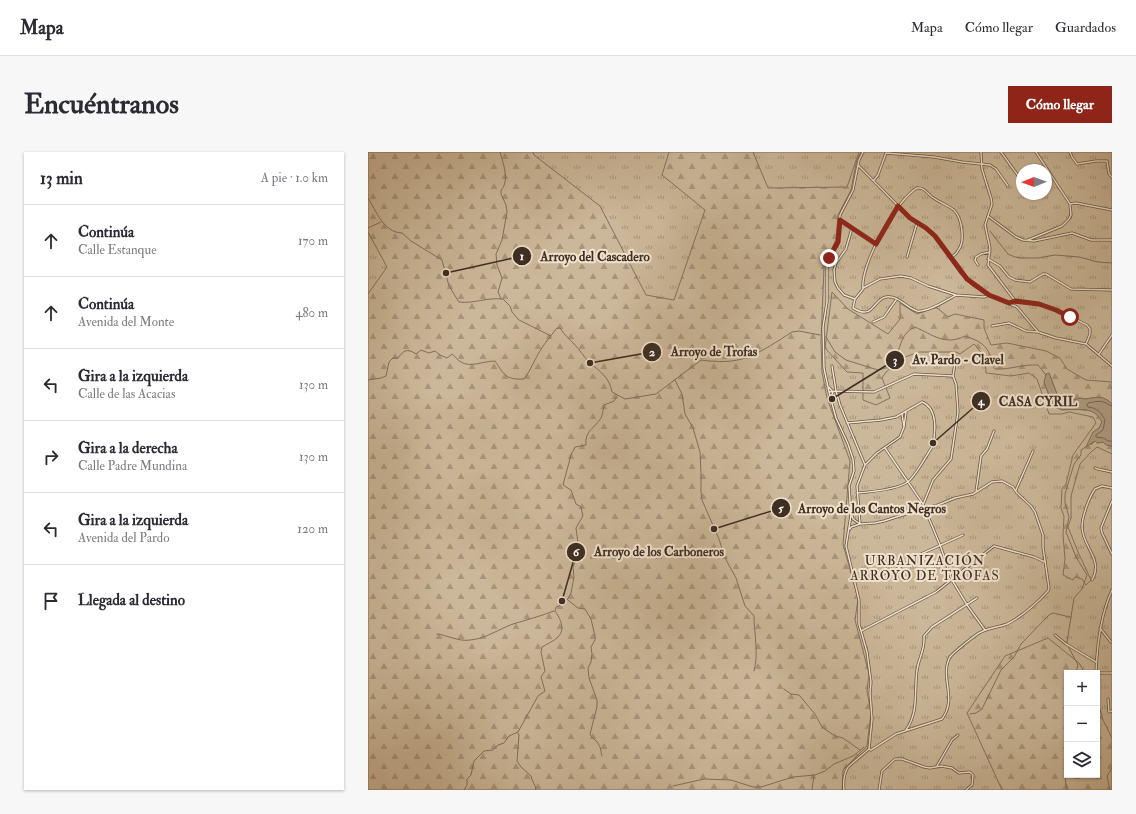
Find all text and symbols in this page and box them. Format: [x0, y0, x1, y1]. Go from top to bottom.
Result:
text: Mapa [20, 16, 64, 40]
text: Mapa [911, 19, 943, 36]
text: Cómo llegar [965, 19, 1033, 36]
text: Guardados [1055, 19, 1116, 36]
button: Cómo llegar [1008, 86, 1112, 123]
text: Encuéntranos [24, 87, 179, 122]
north arrow [1016, 164, 1052, 200]
text: 13 min [40, 168, 83, 189]
text: A pie · 1.0 km [261, 170, 328, 186]
text: Continúa [78, 223, 134, 242]
icon: ahead [40, 230, 62, 252]
text: 170 m [298, 233, 328, 249]
text: Calle Estanque [78, 242, 157, 258]
callout: Arroyo del Cascadero [512, 244, 658, 269]
text: 1 [520, 249, 524, 264]
text: Arroyo del Cascadero [539, 249, 650, 266]
route end [820, 249, 838, 267]
text: Continúa [78, 295, 134, 314]
icon: ahead [40, 302, 62, 324]
text: 480 m [295, 305, 328, 321]
route start [1061, 308, 1079, 326]
text: Avenida del Monte [78, 314, 174, 330]
callout: Arroyo de Trofas [642, 339, 765, 364]
text: Arroyo de Trofas [670, 344, 758, 361]
text: 2 [649, 345, 655, 360]
callout: Av. Pardo - Clavel [885, 347, 1012, 372]
text: Av. Pardo - Clavel [911, 352, 1005, 368]
text: 3 [893, 353, 898, 368]
text: Gira a la izquierda [78, 367, 188, 386]
icon: left [40, 374, 62, 396]
text: 130 m [299, 377, 328, 393]
text: Calle de las Acacias [78, 386, 175, 402]
callout: CASA CYRIL [971, 389, 1085, 414]
text: 4 [977, 394, 986, 409]
text: CASA CYRIL [999, 394, 1078, 410]
text: Gira a la derecha [78, 439, 178, 458]
icon: right [40, 446, 62, 468]
text: 130 m [299, 449, 328, 465]
text: Calle Padre Mundina [78, 458, 187, 474]
callout: Arroyo de los Cantos Negros [771, 496, 954, 521]
text: 5 [778, 501, 784, 516]
text: Arroyo de los Cantos Negros [797, 501, 946, 518]
text: Gira a la izquierda [78, 511, 188, 530]
icon: left [40, 518, 62, 540]
text: 120 m [297, 521, 328, 537]
text: Avenida del Pardo [78, 530, 169, 546]
callout: Arroyo de los Carboneros [566, 539, 732, 564]
text: Arroyo de los Carboneros [593, 544, 725, 561]
text: 6 [573, 545, 580, 560]
district label: URBANIZACIÓN ARROYO DE TROFAS [849, 552, 1000, 584]
icon: arrive [40, 590, 62, 612]
text: Llegada al destino [78, 591, 185, 610]
map controls [1064, 670, 1100, 778]
button: + [1064, 670, 1100, 706]
button: − [1064, 706, 1100, 742]
button: layers [1064, 742, 1100, 778]

